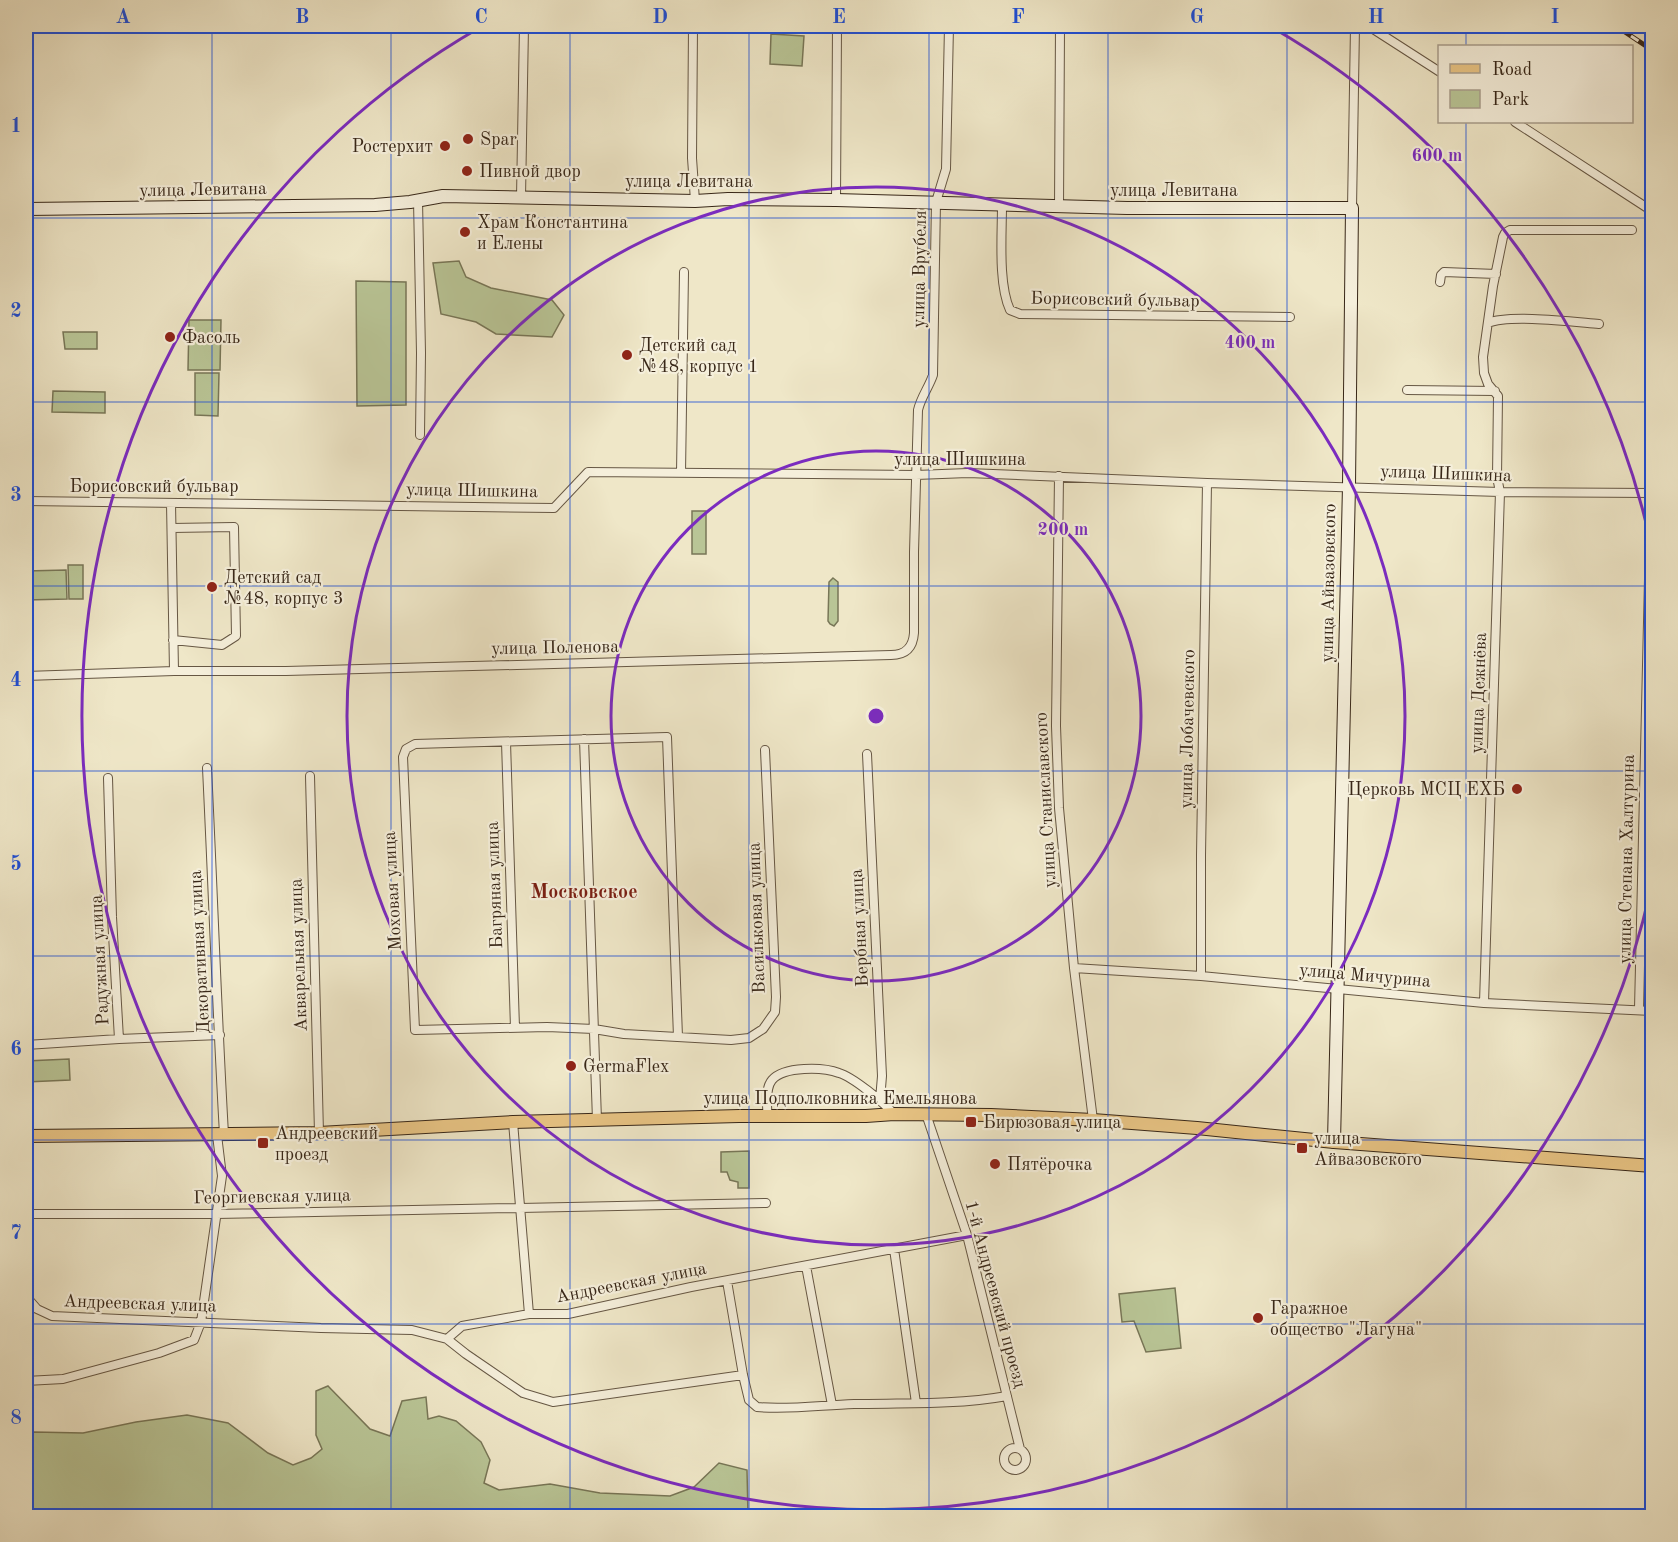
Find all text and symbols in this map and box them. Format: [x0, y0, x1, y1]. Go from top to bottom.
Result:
text: A [115, 8, 131, 28]
text: B [295, 8, 309, 28]
text: C [474, 8, 488, 28]
text: D [652, 8, 668, 28]
text: E [832, 8, 846, 28]
text: F [1011, 8, 1025, 28]
text: G [1190, 8, 1204, 28]
text: H [1368, 8, 1384, 28]
text: I [1551, 8, 1559, 28]
legend [1438, 45, 1633, 123]
text: Road [1492, 61, 1532, 79]
text: Park [1492, 91, 1529, 109]
text: 1 [10, 117, 22, 137]
place label: Spar [480, 131, 517, 149]
marker: Spar [461, 132, 475, 146]
place label: Ростерхит [352, 138, 433, 156]
marker: Ростерхит [438, 139, 452, 153]
text: 600 m [1412, 147, 1462, 165]
place label: Пивной двор [479, 163, 581, 181]
marker: Пивной двор [460, 164, 474, 178]
street label: улица Левитана [625, 173, 753, 191]
street label: улица Левитана [139, 180, 267, 200]
street label: улица Левитана [1110, 182, 1238, 200]
street label: улица Врубеля [910, 210, 930, 328]
place label: Храм Константина и Елены [477, 214, 628, 253]
marker: Храм Константина и Елены [458, 225, 472, 239]
street label: Борисовский бульвар [1030, 290, 1200, 310]
text: 2 [10, 302, 22, 322]
place label: Фасоль [182, 329, 240, 347]
marker: Фасоль [163, 330, 177, 344]
text: 400 m [1225, 334, 1275, 352]
place label: Детский сад №48, корпус 1 [639, 337, 758, 376]
marker: Детский сад №48, корпус 1 [620, 348, 634, 362]
street label: улица Шишкина [894, 451, 1026, 469]
street label: улица Шишкина [1380, 463, 1512, 485]
street label: Борисовский бульвар [69, 478, 239, 496]
street label: улица Шишкина [406, 481, 538, 501]
text: 3 [10, 486, 22, 506]
street label: улица Айвазовского [1319, 503, 1339, 663]
text: 200 m [1038, 521, 1088, 539]
place label: Детский сад №48, корпус 3 [224, 569, 343, 608]
marker: Детский сад №48, корпус 3 [205, 580, 219, 594]
street label: улица Дежнёва [1468, 632, 1490, 754]
street label: улица Поленова [491, 638, 619, 658]
street label: улица Лобачевского [1178, 649, 1198, 809]
text: 4 [10, 671, 22, 691]
centre of rings [866, 706, 886, 726]
street label: улица Станиславского [1032, 711, 1060, 888]
street label: улица Степана Халтурина [1616, 754, 1638, 964]
place label: Церковь МСЦ ЕХБ [1348, 781, 1505, 799]
marker: Церковь МСЦ ЕХБ [1510, 782, 1524, 796]
street label: Багряная улица [484, 821, 506, 949]
street label: Моховая улица [381, 831, 405, 951]
street label: Васильковая улица [745, 842, 769, 994]
text: 5 [10, 854, 22, 875]
street label: Вербная улица [848, 868, 872, 987]
street label: Декоративная улица [187, 870, 213, 1034]
street label: Акварельная улица [287, 878, 311, 1032]
district label: Московское [530, 883, 638, 903]
street label: Радужная улица [88, 894, 112, 1026]
street label: улица Мичурина [1298, 961, 1432, 991]
text: 6 [10, 1040, 22, 1060]
place label: GermaFlex [583, 1058, 669, 1076]
marker: GermaFlex [564, 1059, 578, 1073]
street label: улица Подполковника Емельянова [703, 1090, 977, 1108]
place label: Бирюзовая улица [983, 1114, 1122, 1132]
marker: Бирюзовая улица [964, 1115, 978, 1129]
place label: Андреевский проезд [275, 1125, 378, 1164]
place label: улица Айвазовского [1314, 1130, 1422, 1169]
marker: Андреевский проезд [256, 1136, 270, 1150]
marker: улица Айвазовского [1295, 1141, 1309, 1155]
place label: Пятёрочка [1007, 1156, 1093, 1174]
marker: Пятёрочка [988, 1157, 1002, 1171]
street label: Георгиевская улица [193, 1187, 351, 1207]
street label: 1-й Андреевский проезд [961, 1199, 1029, 1390]
text: 7 [10, 1224, 22, 1244]
street label: Андреевская улица [554, 1260, 708, 1306]
street label: Андреевская улица [63, 1292, 217, 1316]
place label: Гаражное общество "Лагуна" [1270, 1300, 1422, 1339]
marker: Гаражное общество "Лагуна" [1251, 1311, 1265, 1325]
text: 8 [10, 1409, 22, 1429]

